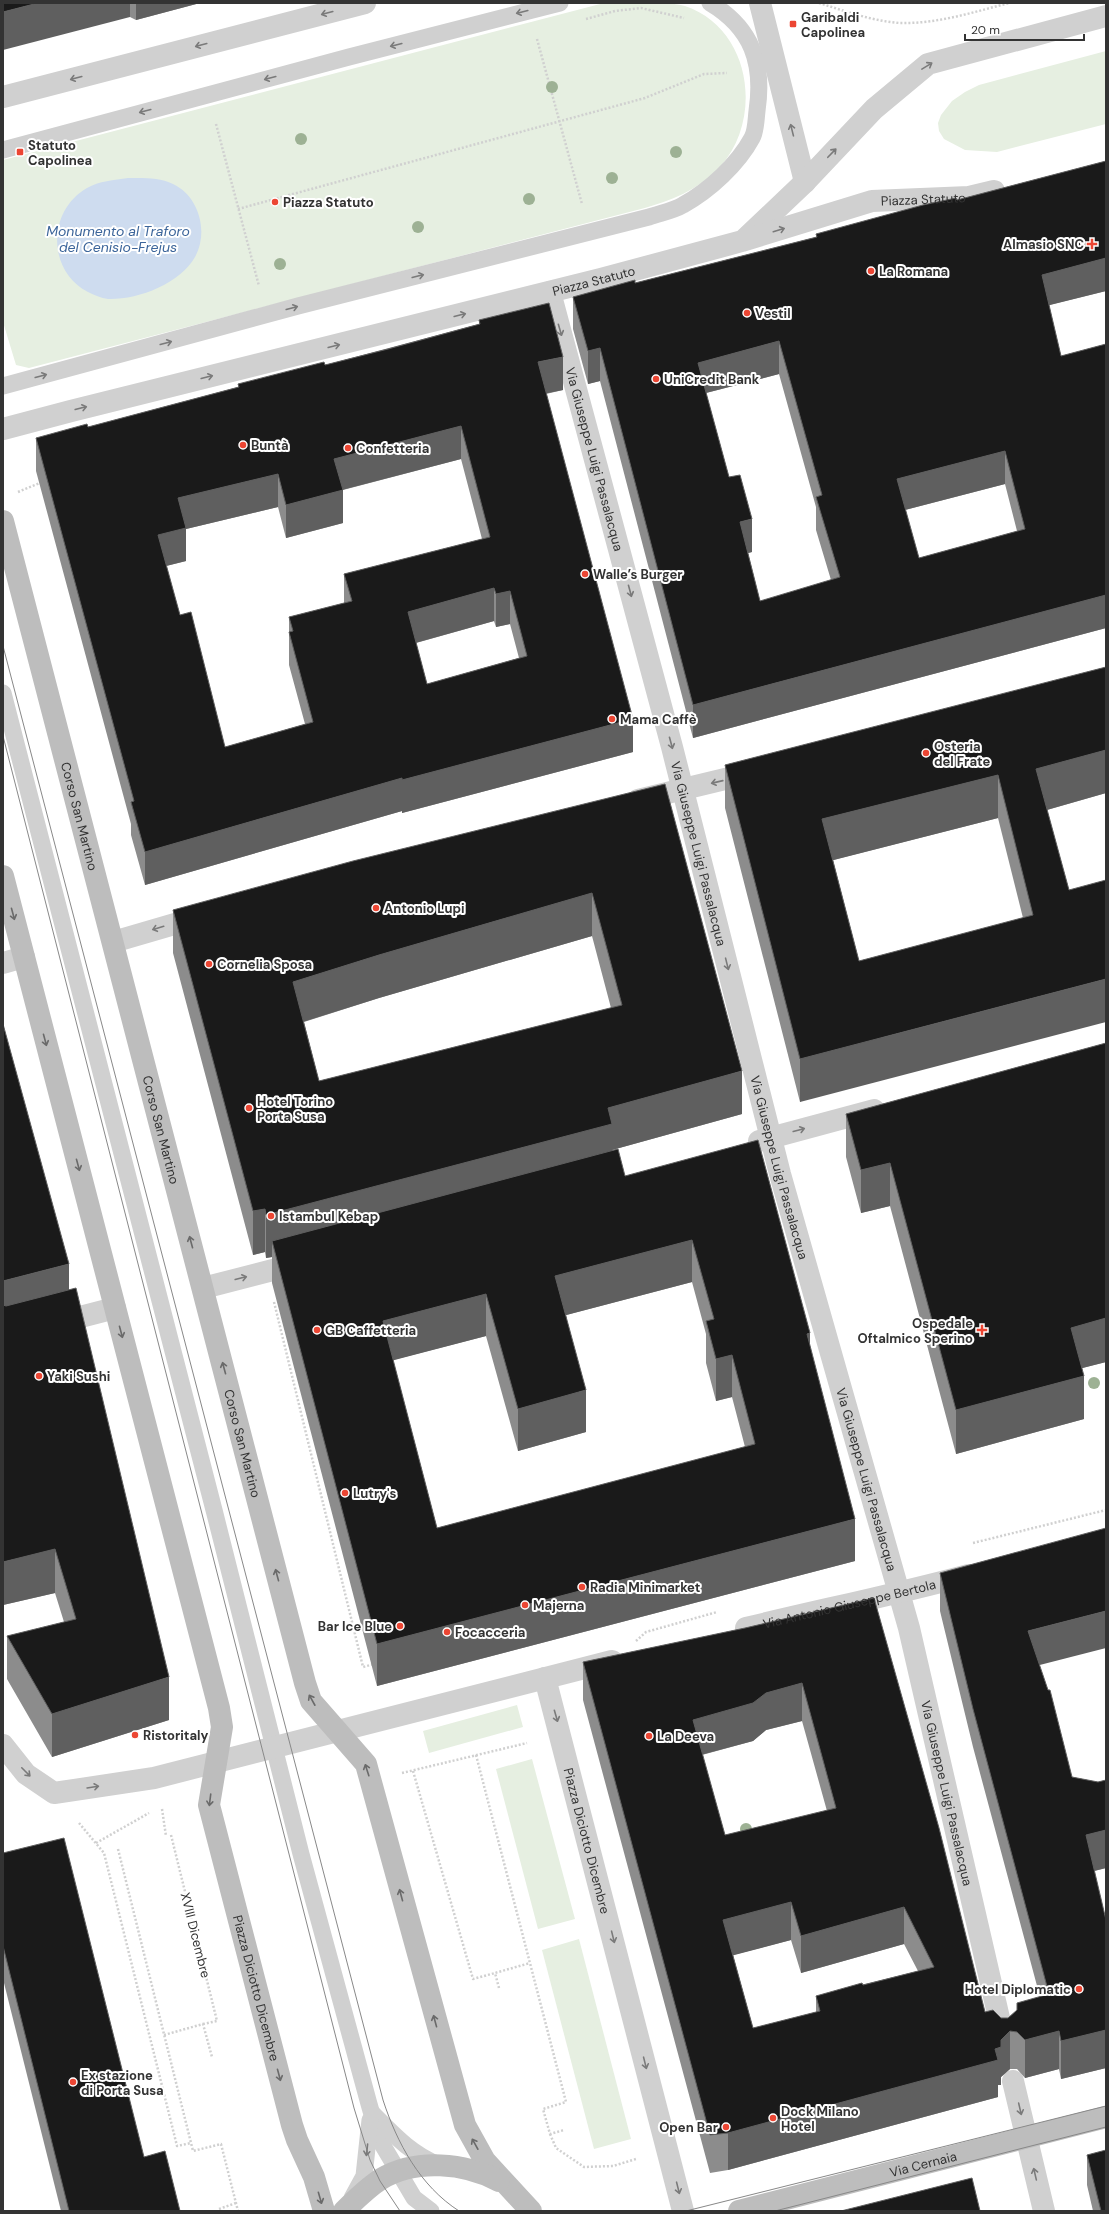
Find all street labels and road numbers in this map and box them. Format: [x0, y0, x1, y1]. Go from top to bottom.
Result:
street label: Piazza Statuto [881, 189, 966, 210]
street label: Piazza Statuto [551, 262, 637, 300]
street label: Via Giuseppe Luigi Passalacqua [562, 365, 627, 553]
street label: Corso San Martino [57, 760, 102, 873]
street label: Via Giuseppe Luigi Passalacqua [667, 760, 730, 948]
street label: Corso San Martino [138, 1074, 183, 1186]
street label: Via Giuseppe Luigi Passalacqua [746, 1074, 812, 1261]
street label: Via Giuseppe Luigi Passalacqua [832, 1386, 900, 1573]
street label: Corso San Martino [220, 1387, 265, 1500]
street label: Via Antonio Giuseppe Bertola [761, 1576, 938, 1633]
street label: Via Giuseppe Luigi Passalacqua [917, 1699, 976, 1888]
street label: Piazza Diciotto Dicembre [560, 1766, 614, 1916]
street label: XVIII Dicembre [177, 1891, 214, 1980]
street label: Piazza Diciotto Dicembre [229, 1913, 283, 2063]
street label: Via Cernaia [888, 2148, 959, 2181]

